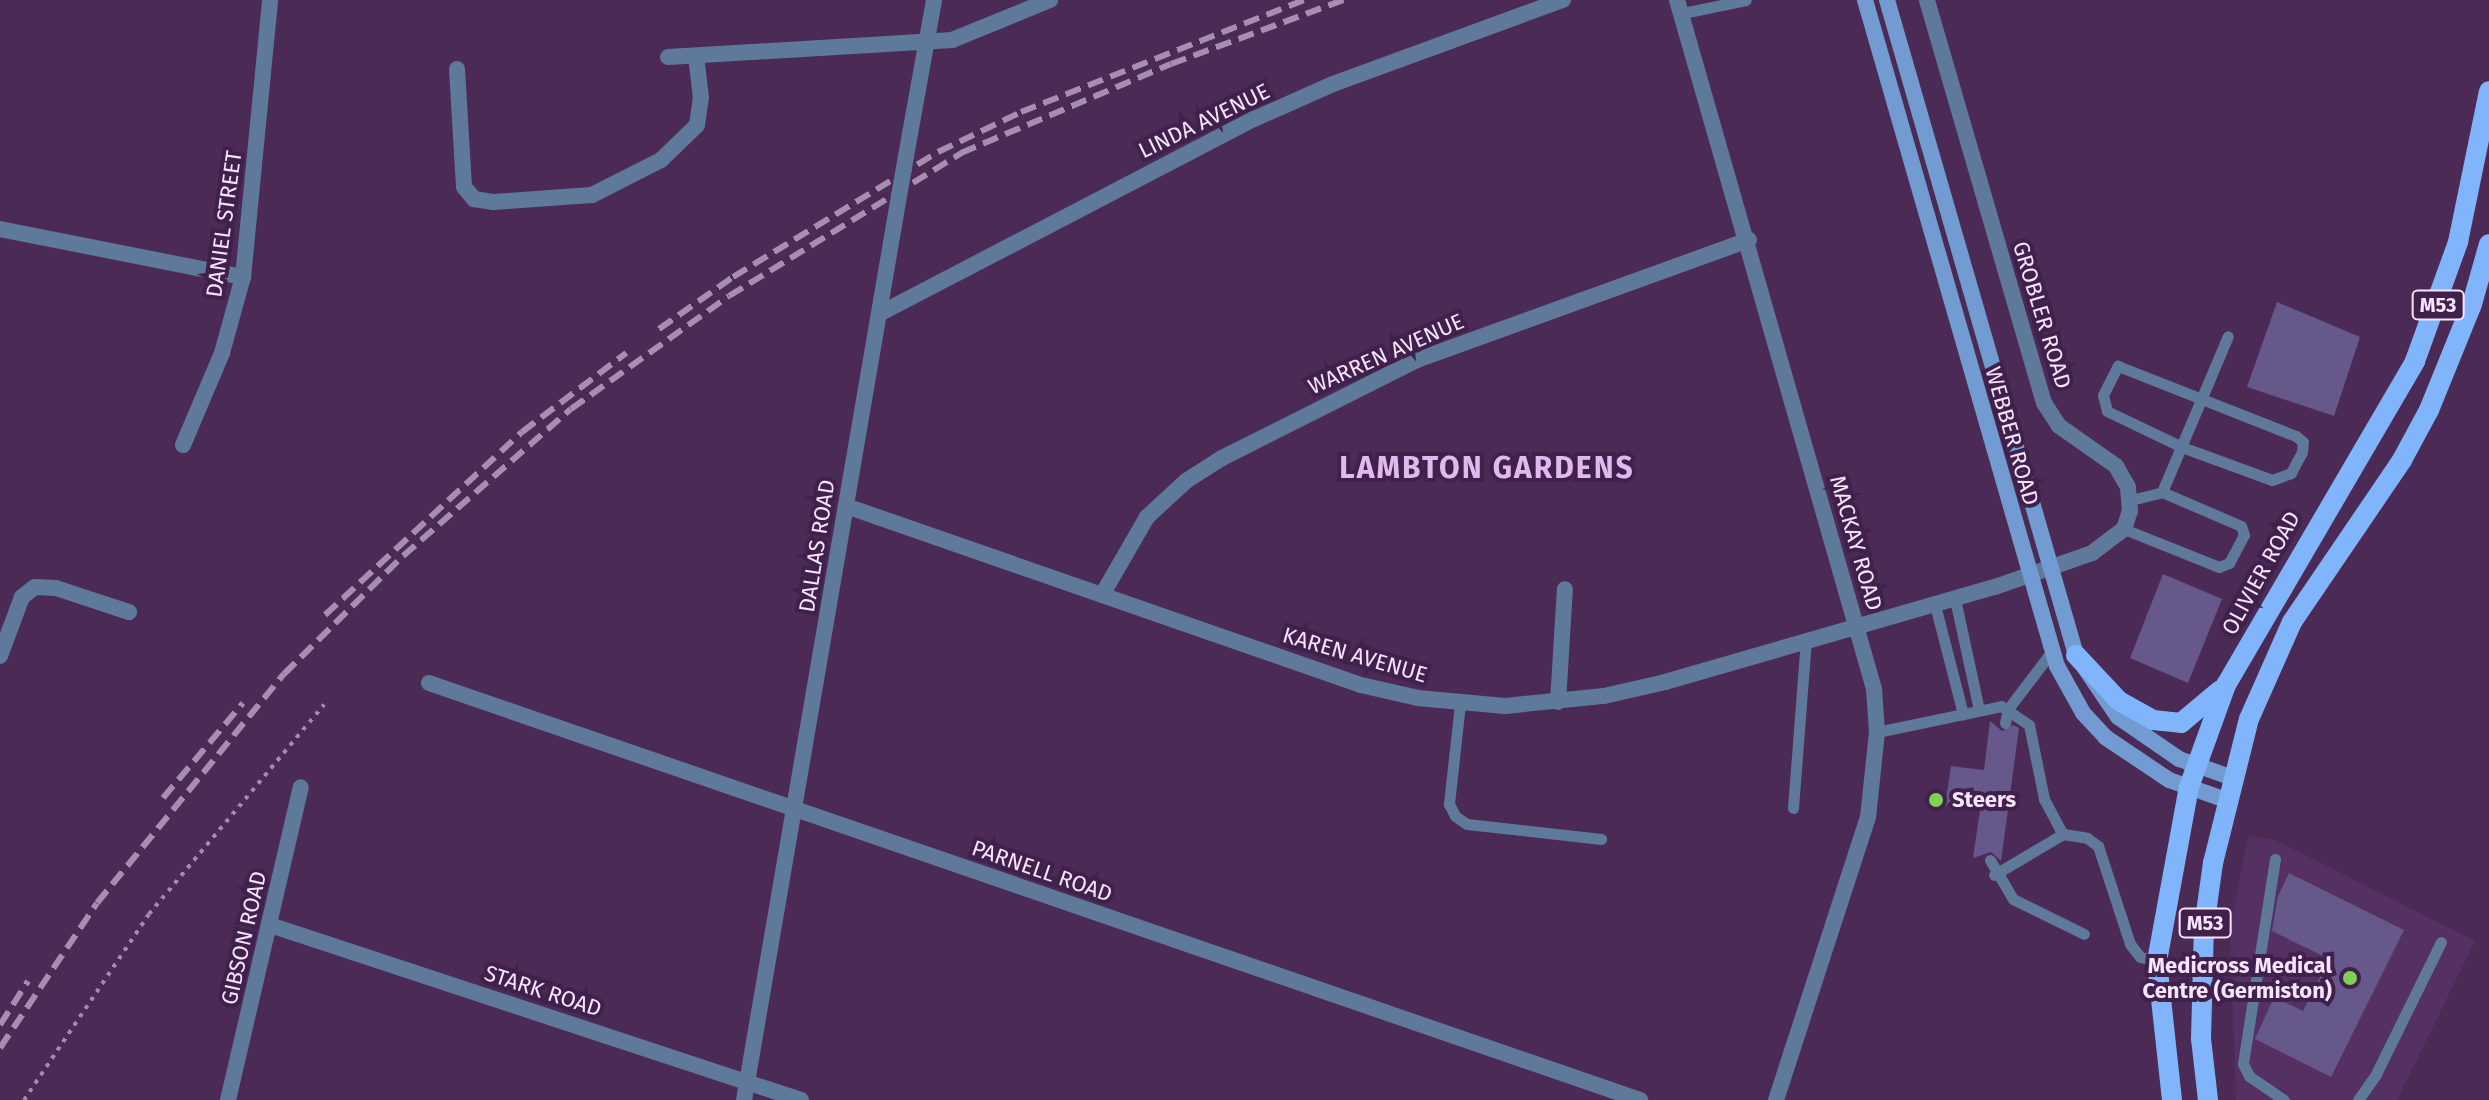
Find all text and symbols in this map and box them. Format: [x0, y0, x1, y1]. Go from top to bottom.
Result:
street label: LINDA AVENUE [1134, 78, 1274, 164]
street label: DANIEL STREET [201, 149, 247, 299]
street label: GROBLER ROAD [2007, 238, 2077, 392]
road number: M53 [2410, 289, 2466, 321]
street label: WARREN AVENUE [1304, 308, 1468, 400]
street label: WEBBER ROAD [1980, 364, 2044, 508]
district label: LAMBTON GARDENS [1339, 450, 1635, 486]
street label: MACKAY ROAD [1824, 472, 1888, 614]
street label: DALLAS ROAD [793, 478, 841, 614]
street label: OLIVIER ROAD [2216, 507, 2306, 639]
street label: KAREN AVENUE [1280, 622, 1430, 688]
place label: Steers [1952, 787, 2016, 813]
marker: Steers [1927, 791, 1945, 809]
street label: PARNELL ROAD [968, 835, 1116, 907]
street label: GIBSON ROAD [216, 869, 272, 1007]
road number: M53 [2177, 907, 2233, 939]
place label: Medicross Medical Centre (Germiston) [2142, 952, 2332, 1004]
street label: STARK ROAD [481, 960, 605, 1022]
marker: Medicross Medical Centre (Germiston) [2339, 967, 2361, 989]

